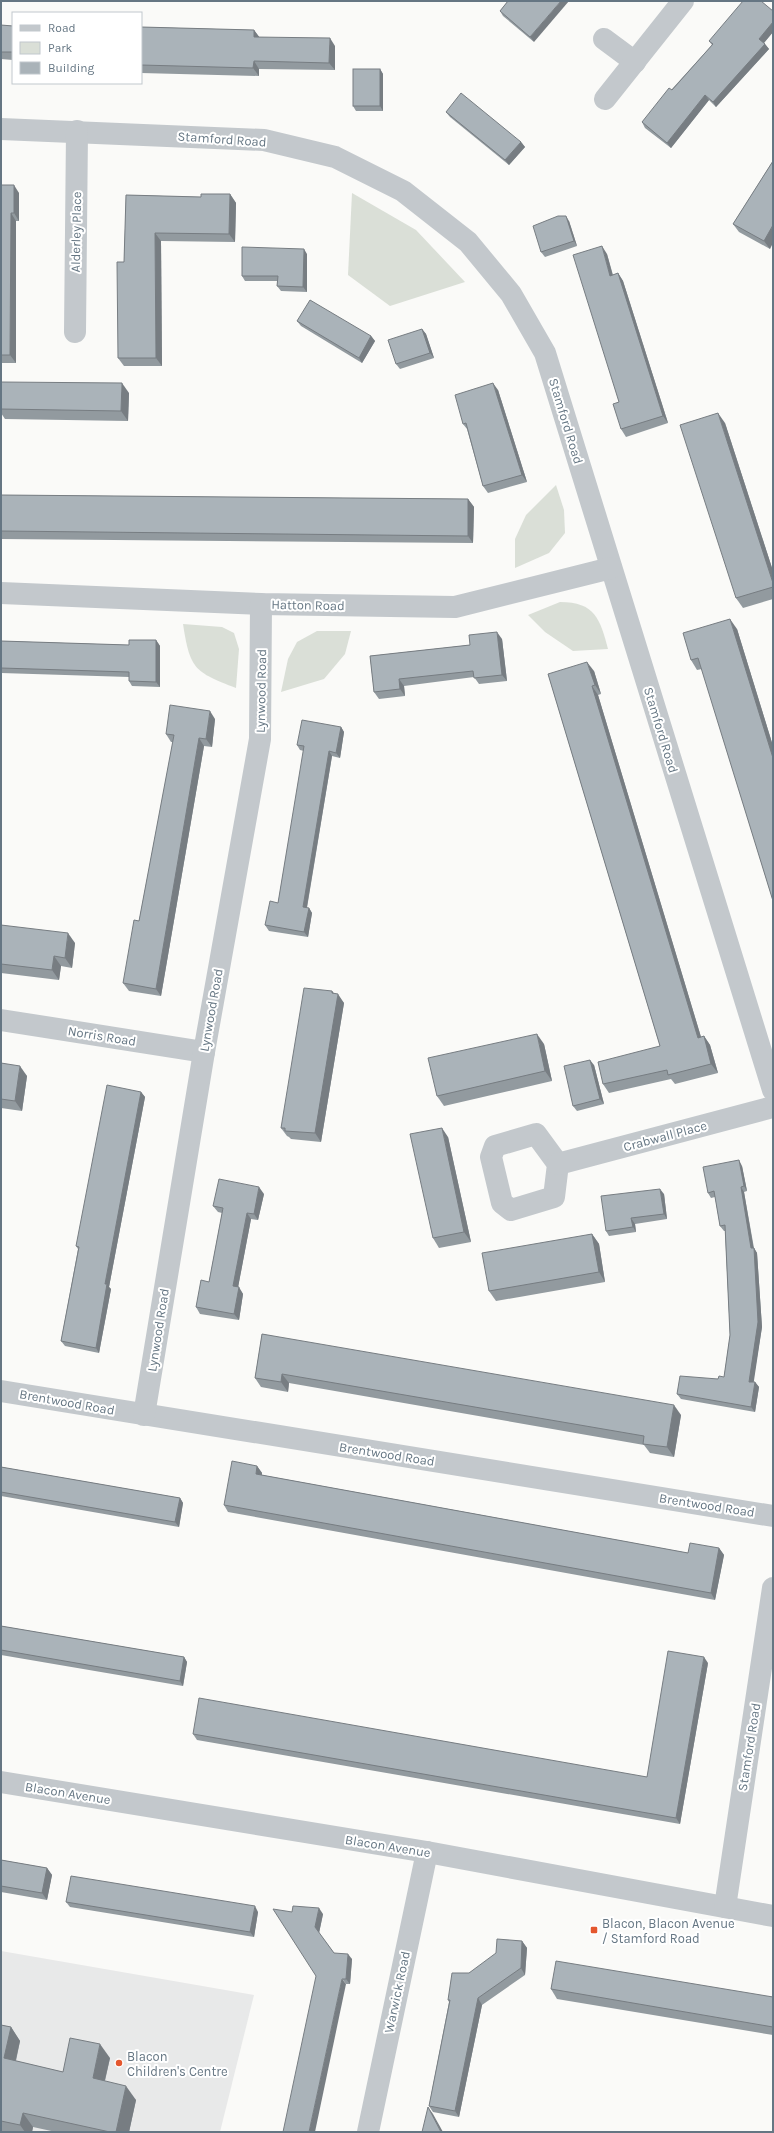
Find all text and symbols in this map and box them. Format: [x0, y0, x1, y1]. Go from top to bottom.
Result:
legend [12, 12, 142, 84]
text: Road [48, 21, 76, 35]
text: Park [48, 41, 73, 55]
text: Building [48, 61, 95, 75]
street label: Stamford Road [177, 128, 267, 150]
street label: Alderley Place [68, 191, 84, 273]
street label: Stamford Road [546, 376, 586, 466]
street label: Hatton Road [271, 597, 345, 613]
street label: Lynwood Road [253, 649, 269, 733]
street label: Stamford Road [641, 685, 681, 775]
street label: Lynwood Road [196, 967, 226, 1053]
street label: Norris Road [67, 1023, 137, 1049]
street label: Crabwall Place [622, 1118, 709, 1154]
street label: Lynwood Road [144, 1287, 172, 1373]
street label: Brentwood Road [18, 1386, 116, 1418]
street label: Brentwood Road [338, 1439, 436, 1469]
street label: Brentwood Road [658, 1490, 756, 1520]
street label: Stamford Road [735, 1702, 763, 1792]
street label: Blacon Avenue [24, 1779, 112, 1807]
street label: Blacon Avenue [344, 1832, 432, 1860]
place label: Blacon, Blacon Avenue / Stamford Road [602, 1916, 735, 1946]
marker: Blacon, Blacon Avenue / Stamford Road [589, 1925, 599, 1935]
street label: Warwick Road [381, 1950, 413, 2034]
place label: Blacon Children's Centre [127, 2049, 228, 2079]
marker: Blacon Children's Centre [114, 2058, 124, 2068]

